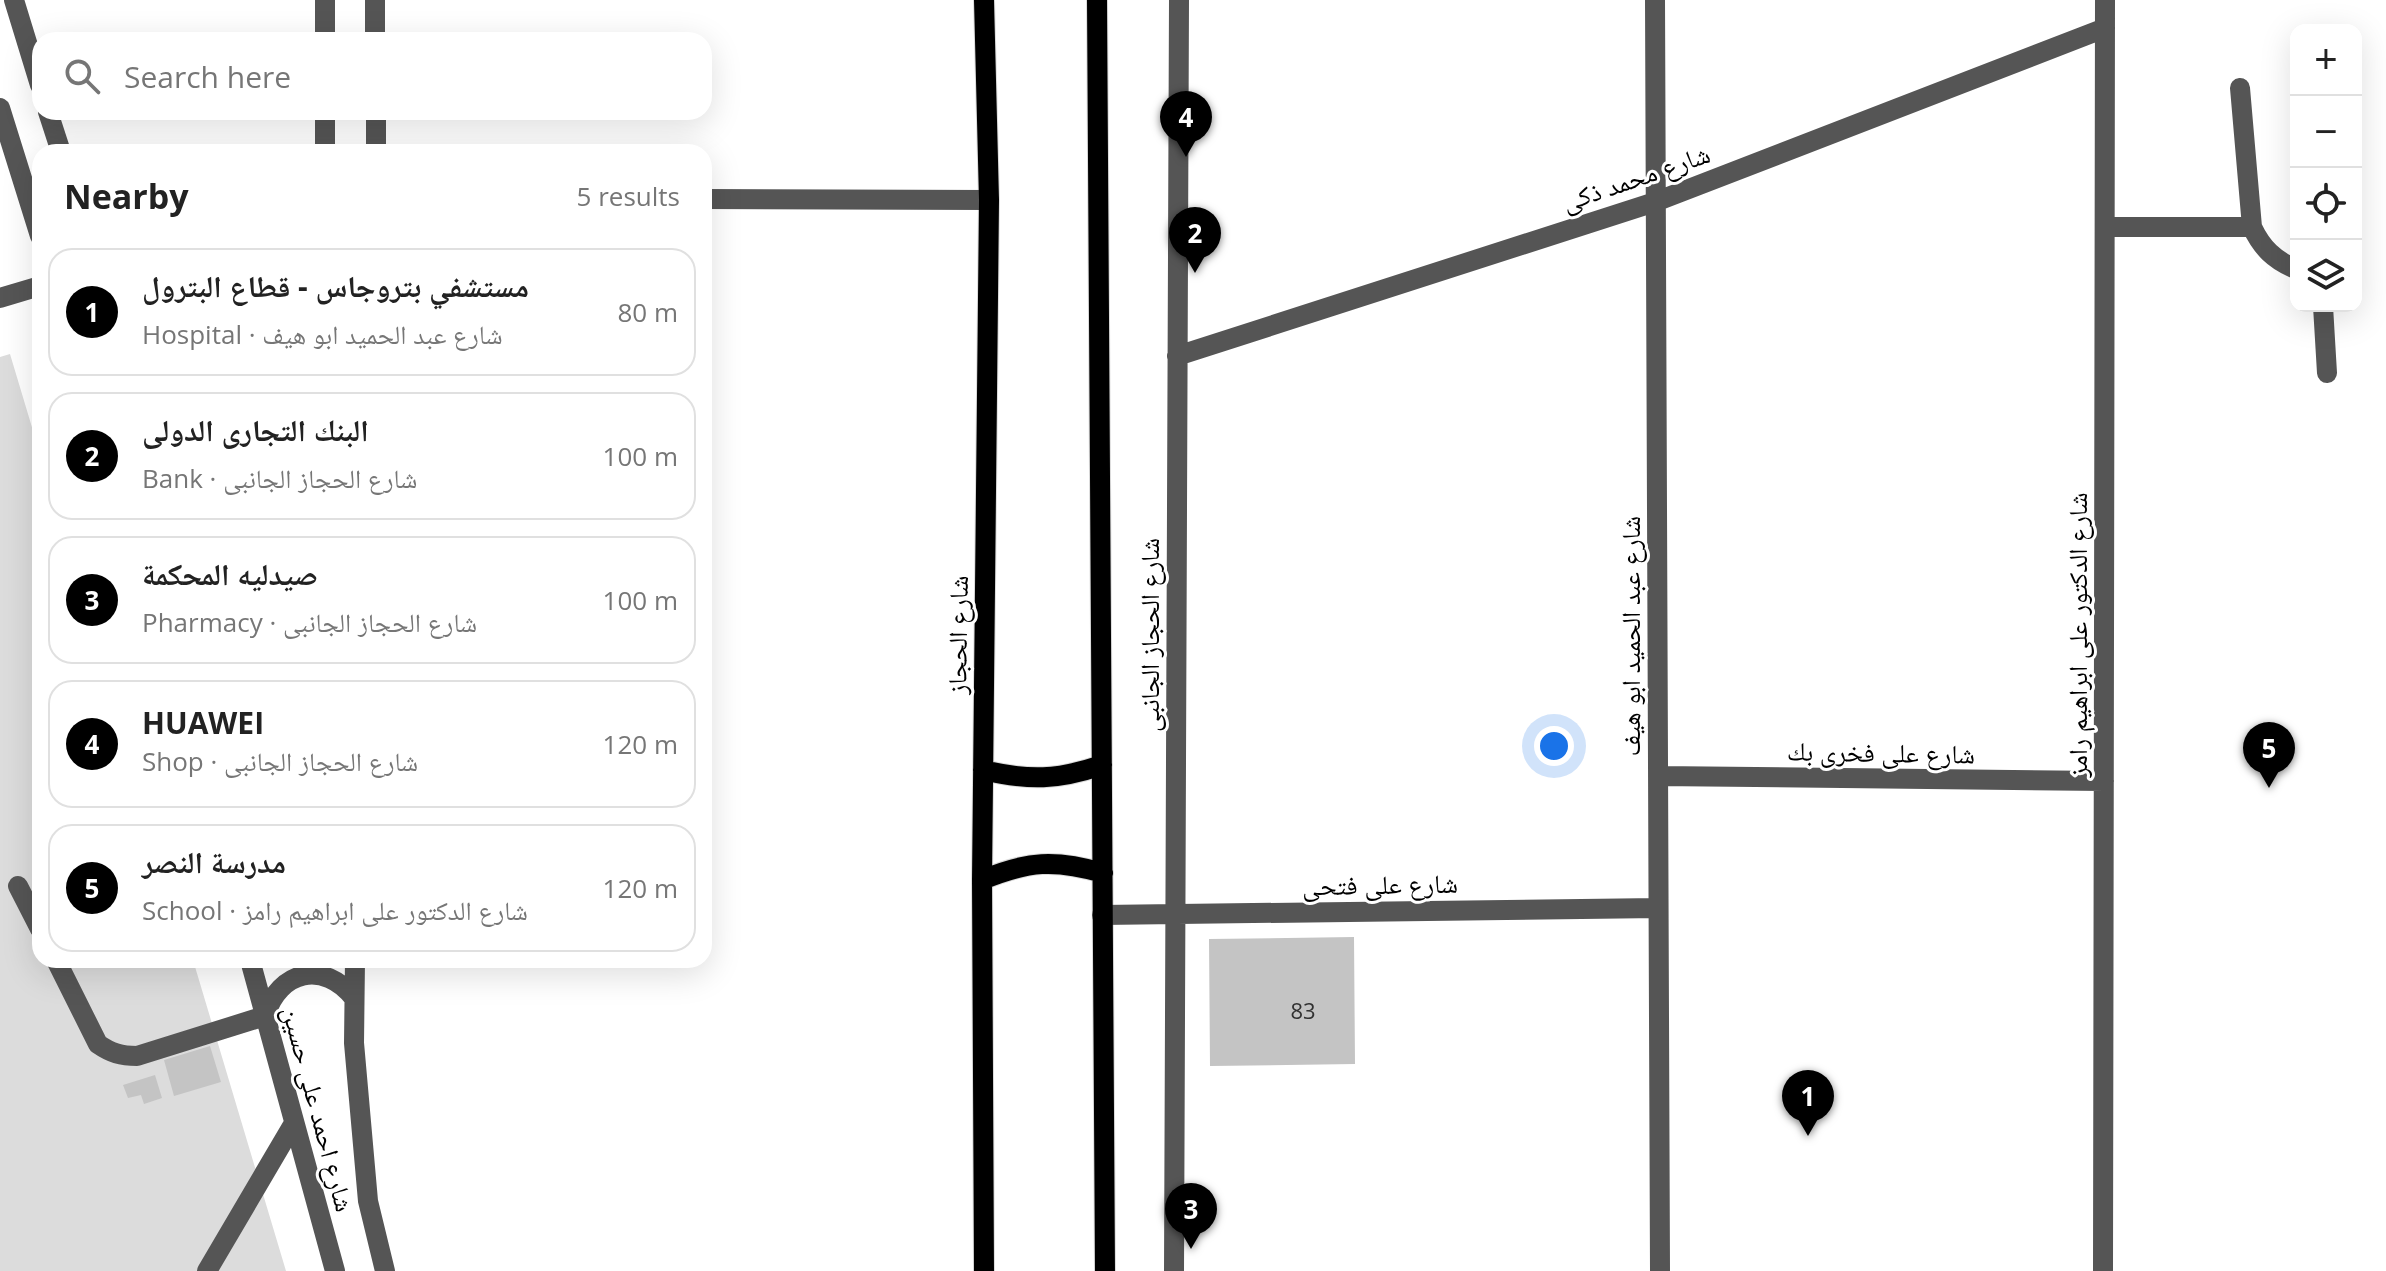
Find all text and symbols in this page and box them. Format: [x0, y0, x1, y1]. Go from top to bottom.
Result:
map controls [2290, 24, 2362, 312]
button: + [2290, 24, 2362, 96]
search box [32, 32, 712, 120]
icon: search [60, 54, 104, 98]
text: Search here [124, 56, 291, 97]
pin: 4 [1160, 91, 1212, 157]
button: − [2290, 96, 2362, 168]
street label: شارع محمد ذكى [1557, 135, 1715, 219]
button: locate [2290, 168, 2362, 240]
text: Nearby [64, 173, 189, 219]
text: 5 results [577, 178, 680, 214]
pin: 2 [1169, 207, 1221, 273]
button: layers [2290, 240, 2362, 312]
text: مستشفي بتروجاس - قطاع البترول [142, 265, 529, 306]
text: 1 [85, 294, 99, 330]
text: 80 m [617, 294, 678, 330]
text: Hospital · شارع عبد الحميد ابو هيف [142, 316, 503, 352]
text: البنك التجارى الدولى [142, 409, 369, 450]
text: 2 [85, 438, 99, 474]
text: 100 m [603, 438, 678, 474]
text: Bank · شارع الحجاز الجانبى [142, 460, 417, 496]
street label: شارع الدكتور على ابراهيم رامز [2059, 492, 2095, 779]
street label: شارع عبد الحميد ابو هيف [1612, 516, 1648, 756]
street label: شارع الحجاز الجانبى [1131, 538, 1167, 732]
text: صيدليه المحكمة [142, 553, 318, 594]
street label: شارع الحجاز [938, 575, 976, 696]
text: 3 [85, 582, 99, 618]
text: 100 m [603, 582, 678, 618]
text: Pharmacy · شارع الحجاز الجانبى [142, 604, 477, 640]
text: HUAWEI [142, 702, 264, 743]
pin: 5 [2243, 722, 2295, 788]
text: 4 [85, 726, 99, 762]
text: 120 m [603, 726, 678, 762]
your location [1534, 726, 1574, 766]
street label: شارع على فخرى بك [1787, 732, 1975, 772]
text: Shop · شارع الحجاز الجانبى [142, 743, 418, 779]
text: مدرسة النصر [142, 841, 286, 882]
street label: شارع على فتحى [1302, 865, 1458, 903]
text: 5 [85, 870, 99, 906]
text: 120 m [603, 870, 678, 906]
text: School · شارع الدكتور على ابراهيم رامز [142, 892, 528, 928]
house number: 83 [1290, 995, 1316, 1025]
street label: شارع احمد على حسين [274, 1002, 364, 1215]
pin: 1 [1782, 1070, 1834, 1136]
pin: 3 [1165, 1183, 1217, 1249]

